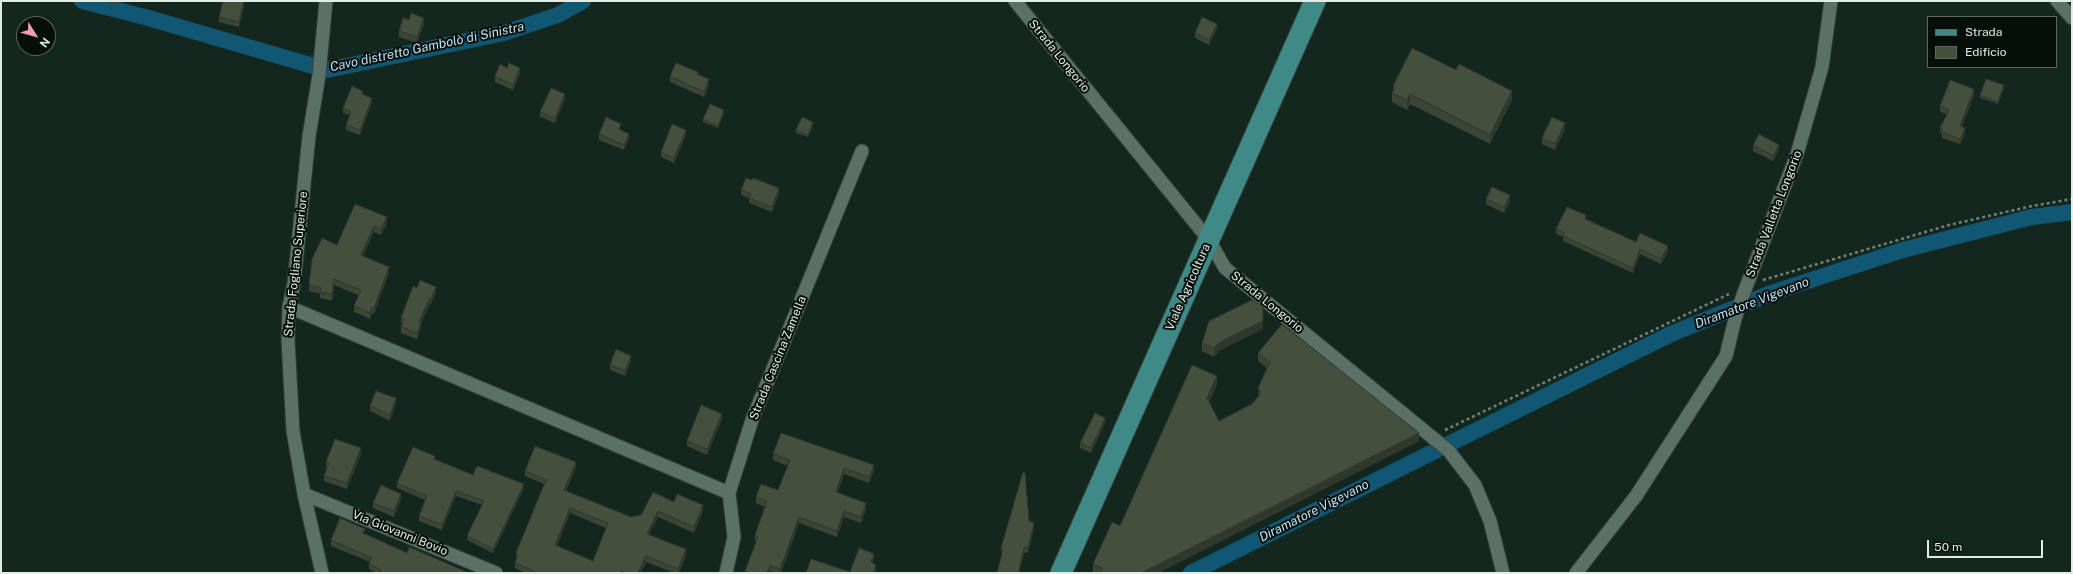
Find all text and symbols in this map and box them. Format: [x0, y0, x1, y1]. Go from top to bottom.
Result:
north arrow [16, 16, 56, 56]
legend [1927, 16, 2057, 68]
street label: Strada Longorio [1025, 17, 1093, 95]
water label: Cavo distretto Gambolò di Sinistra [328, 19, 526, 75]
text: Strada [1965, 25, 2002, 39]
text: N [37, 36, 52, 50]
text: Edificio [1965, 45, 2007, 59]
street label: Strada Valletta Longorio [1743, 148, 1805, 280]
street label: Strada Fogliano Superiore [281, 191, 311, 337]
street label: Viale Agricoltura [1162, 241, 1214, 333]
street label: Strada Longorio [1228, 268, 1306, 336]
water label: Diramatore Vigevano [1693, 274, 1811, 332]
street label: Strada Cascina Zamella [747, 294, 809, 422]
water label: Diramatore Vigevano [1257, 477, 1371, 545]
street label: Via Giovanni Bovio [350, 507, 450, 559]
scale bar [1929, 532, 2045, 558]
text: 50 m [1934, 540, 1962, 554]

